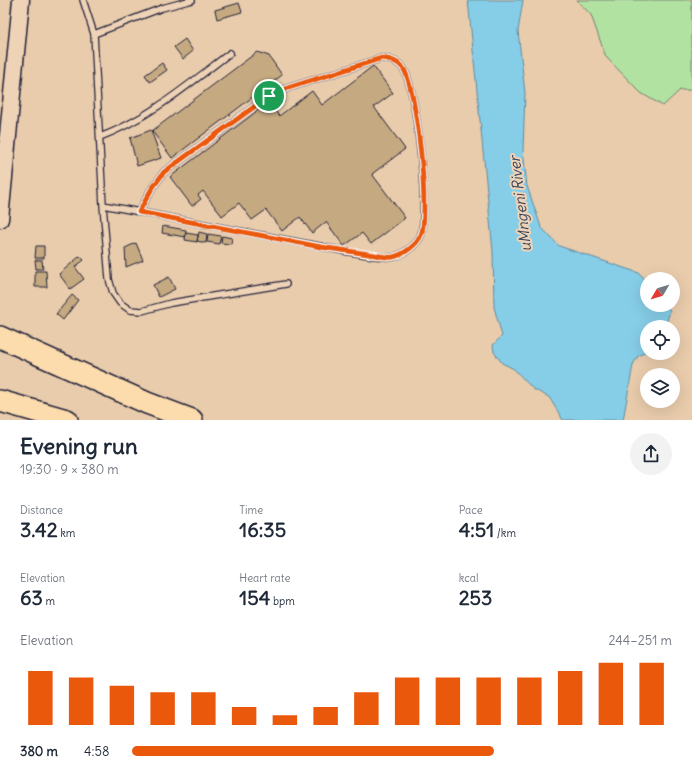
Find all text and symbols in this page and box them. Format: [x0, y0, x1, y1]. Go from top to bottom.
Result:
pin [252, 79, 286, 113]
icon: arrive [258, 85, 280, 107]
water label: uMngeni River [504, 153, 535, 253]
north arrow [640, 272, 680, 312]
map controls [640, 272, 680, 408]
button: locate [640, 320, 680, 360]
button: layers [640, 368, 680, 408]
text: Evening run [20, 432, 138, 460]
button: share [630, 433, 672, 475]
text: 19:30 · 9 × 380 m [20, 461, 119, 478]
text: Distance [20, 503, 63, 517]
text: Time [239, 503, 263, 517]
text: Pace [459, 503, 483, 517]
text: 3.42 [20, 517, 58, 542]
text: 16:35 [239, 517, 286, 542]
text: 4:51 [459, 517, 494, 542]
text: km [58, 526, 76, 540]
text: /km [494, 526, 516, 540]
text: Elevation [20, 571, 65, 585]
text: Heart rate [239, 571, 290, 585]
text: kcal [459, 571, 478, 585]
text: 63 [20, 585, 43, 610]
text: 154 [239, 585, 270, 610]
text: 253 [459, 585, 492, 610]
text: m [43, 594, 55, 608]
text: bpm [270, 594, 295, 608]
text: Elevation [20, 632, 73, 649]
text: 244–251 m [608, 632, 672, 649]
text: 380 m [20, 743, 58, 760]
text: 4:58 [84, 743, 109, 760]

